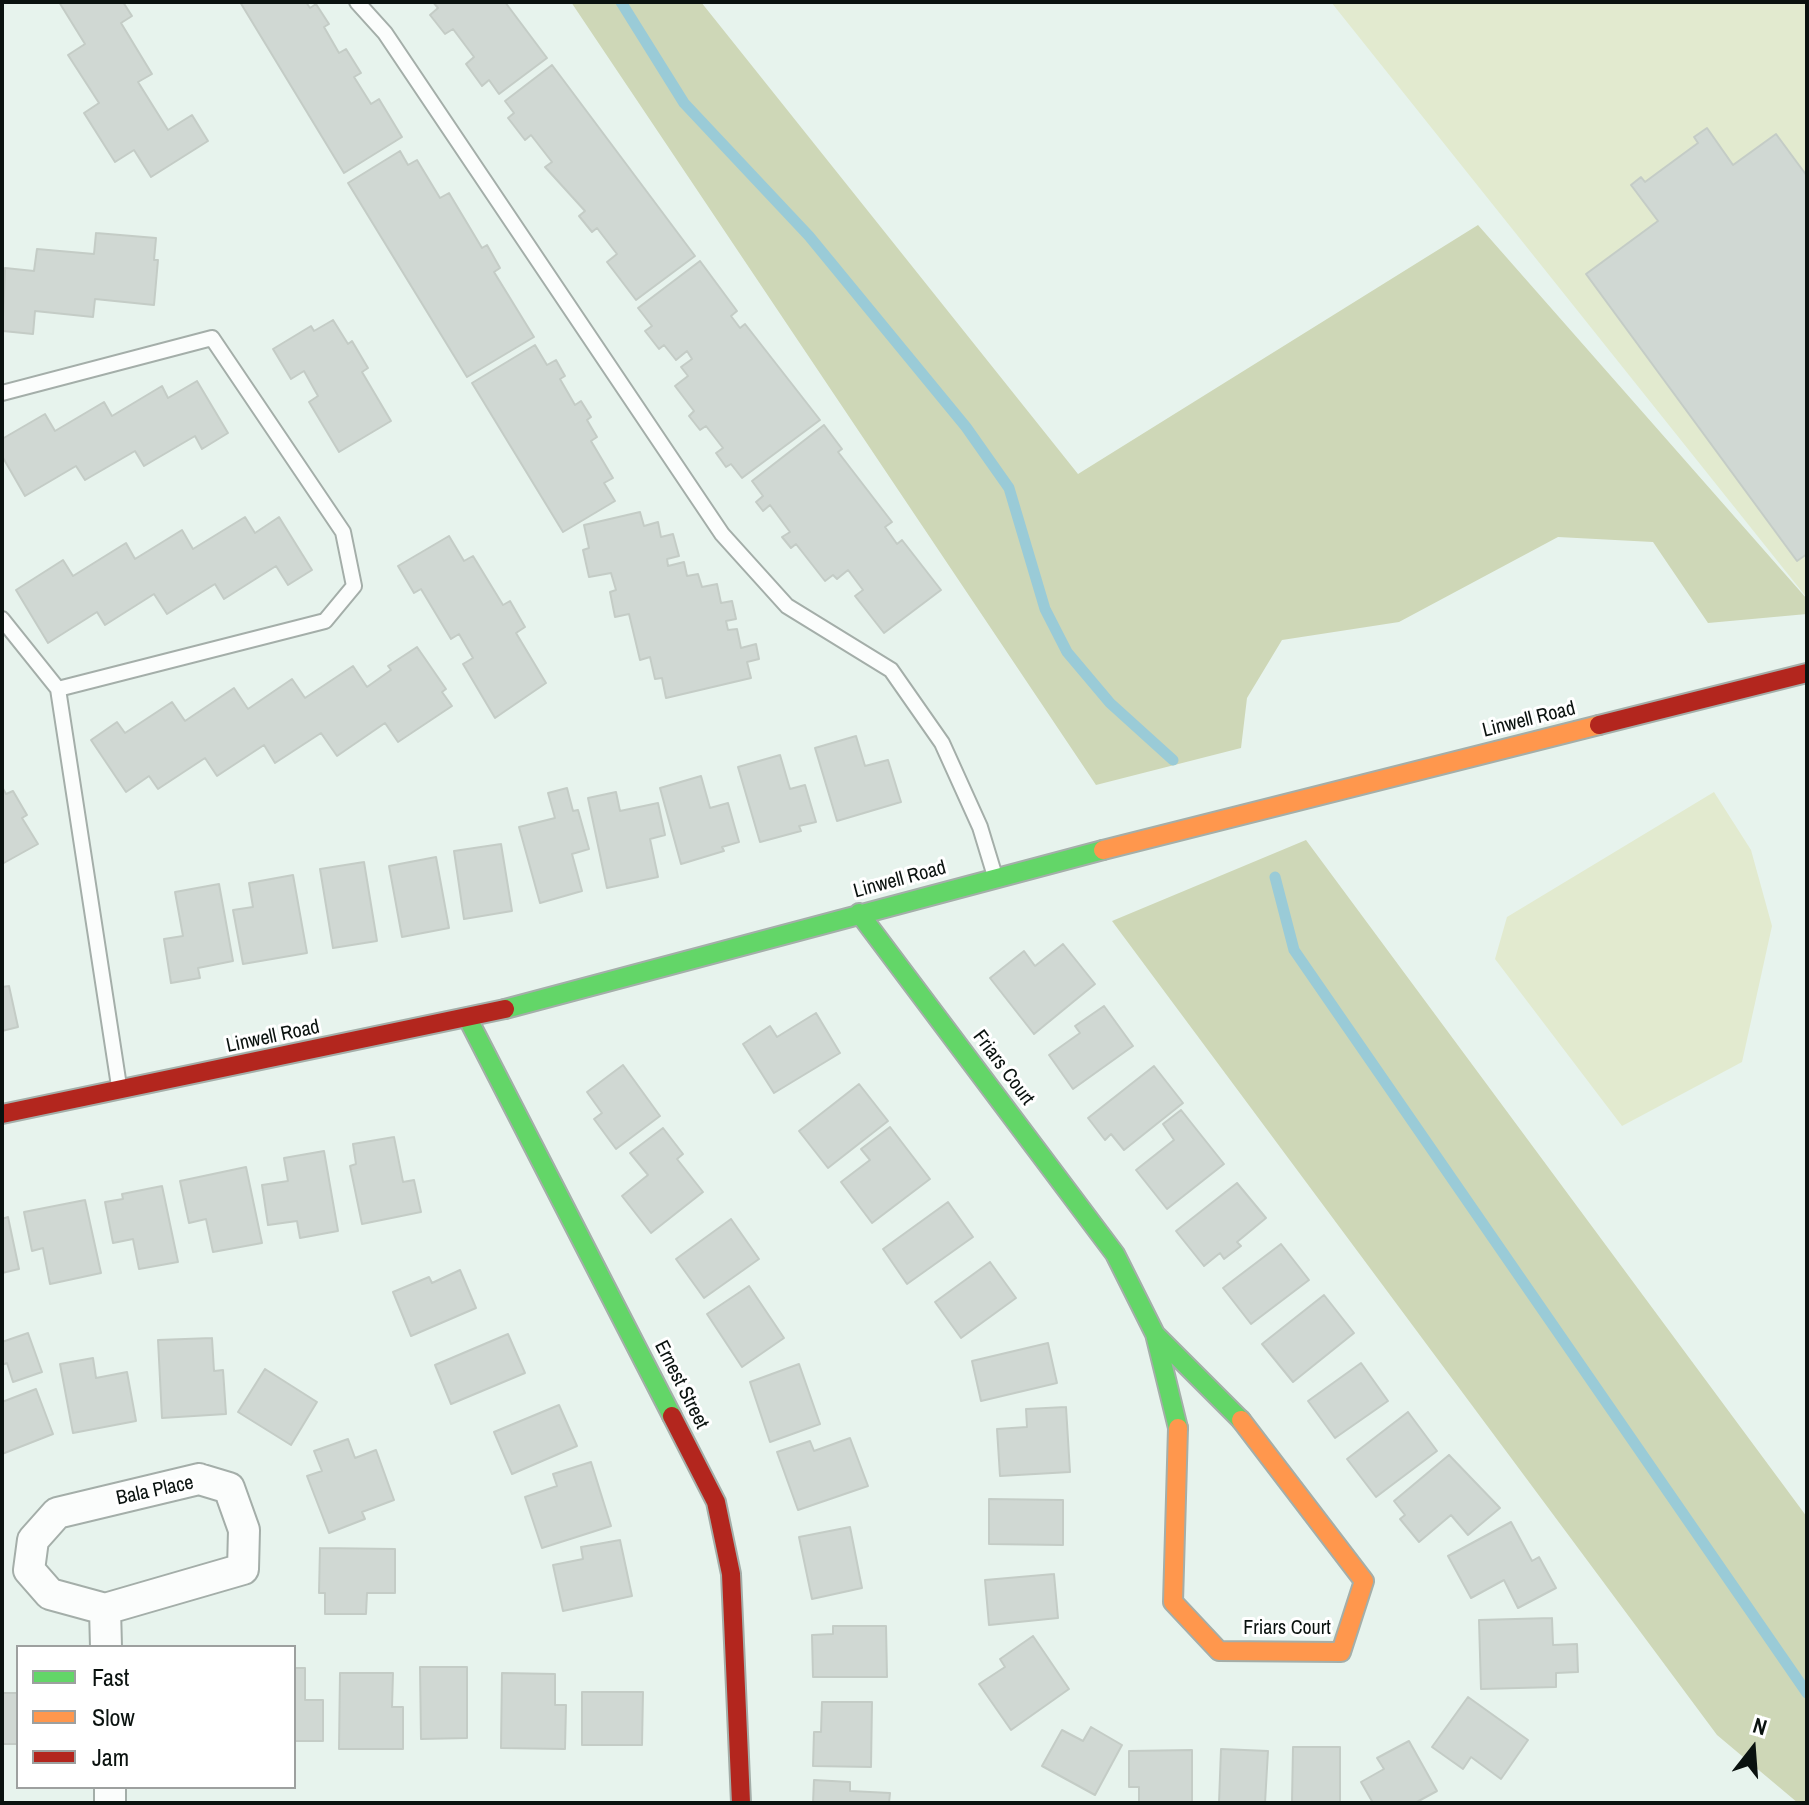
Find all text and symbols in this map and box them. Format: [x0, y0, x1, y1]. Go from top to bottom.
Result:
street label: Linwell Road [1480, 697, 1578, 743]
street label: Linwell Road [851, 856, 949, 904]
street label: Linwell Road [224, 1015, 322, 1059]
street label: Friars Court [967, 1026, 1039, 1110]
street label: Ernest Street [649, 1337, 713, 1433]
street label: Bala Place [114, 1471, 196, 1511]
street label: Friars Court [1243, 1617, 1331, 1641]
legend [16, 1645, 296, 1789]
text: Fast [92, 1661, 129, 1693]
text: Slow [92, 1701, 135, 1733]
north arrow [1713, 1709, 1793, 1789]
text: N [1749, 1710, 1771, 1742]
text: Jam [92, 1741, 129, 1773]

